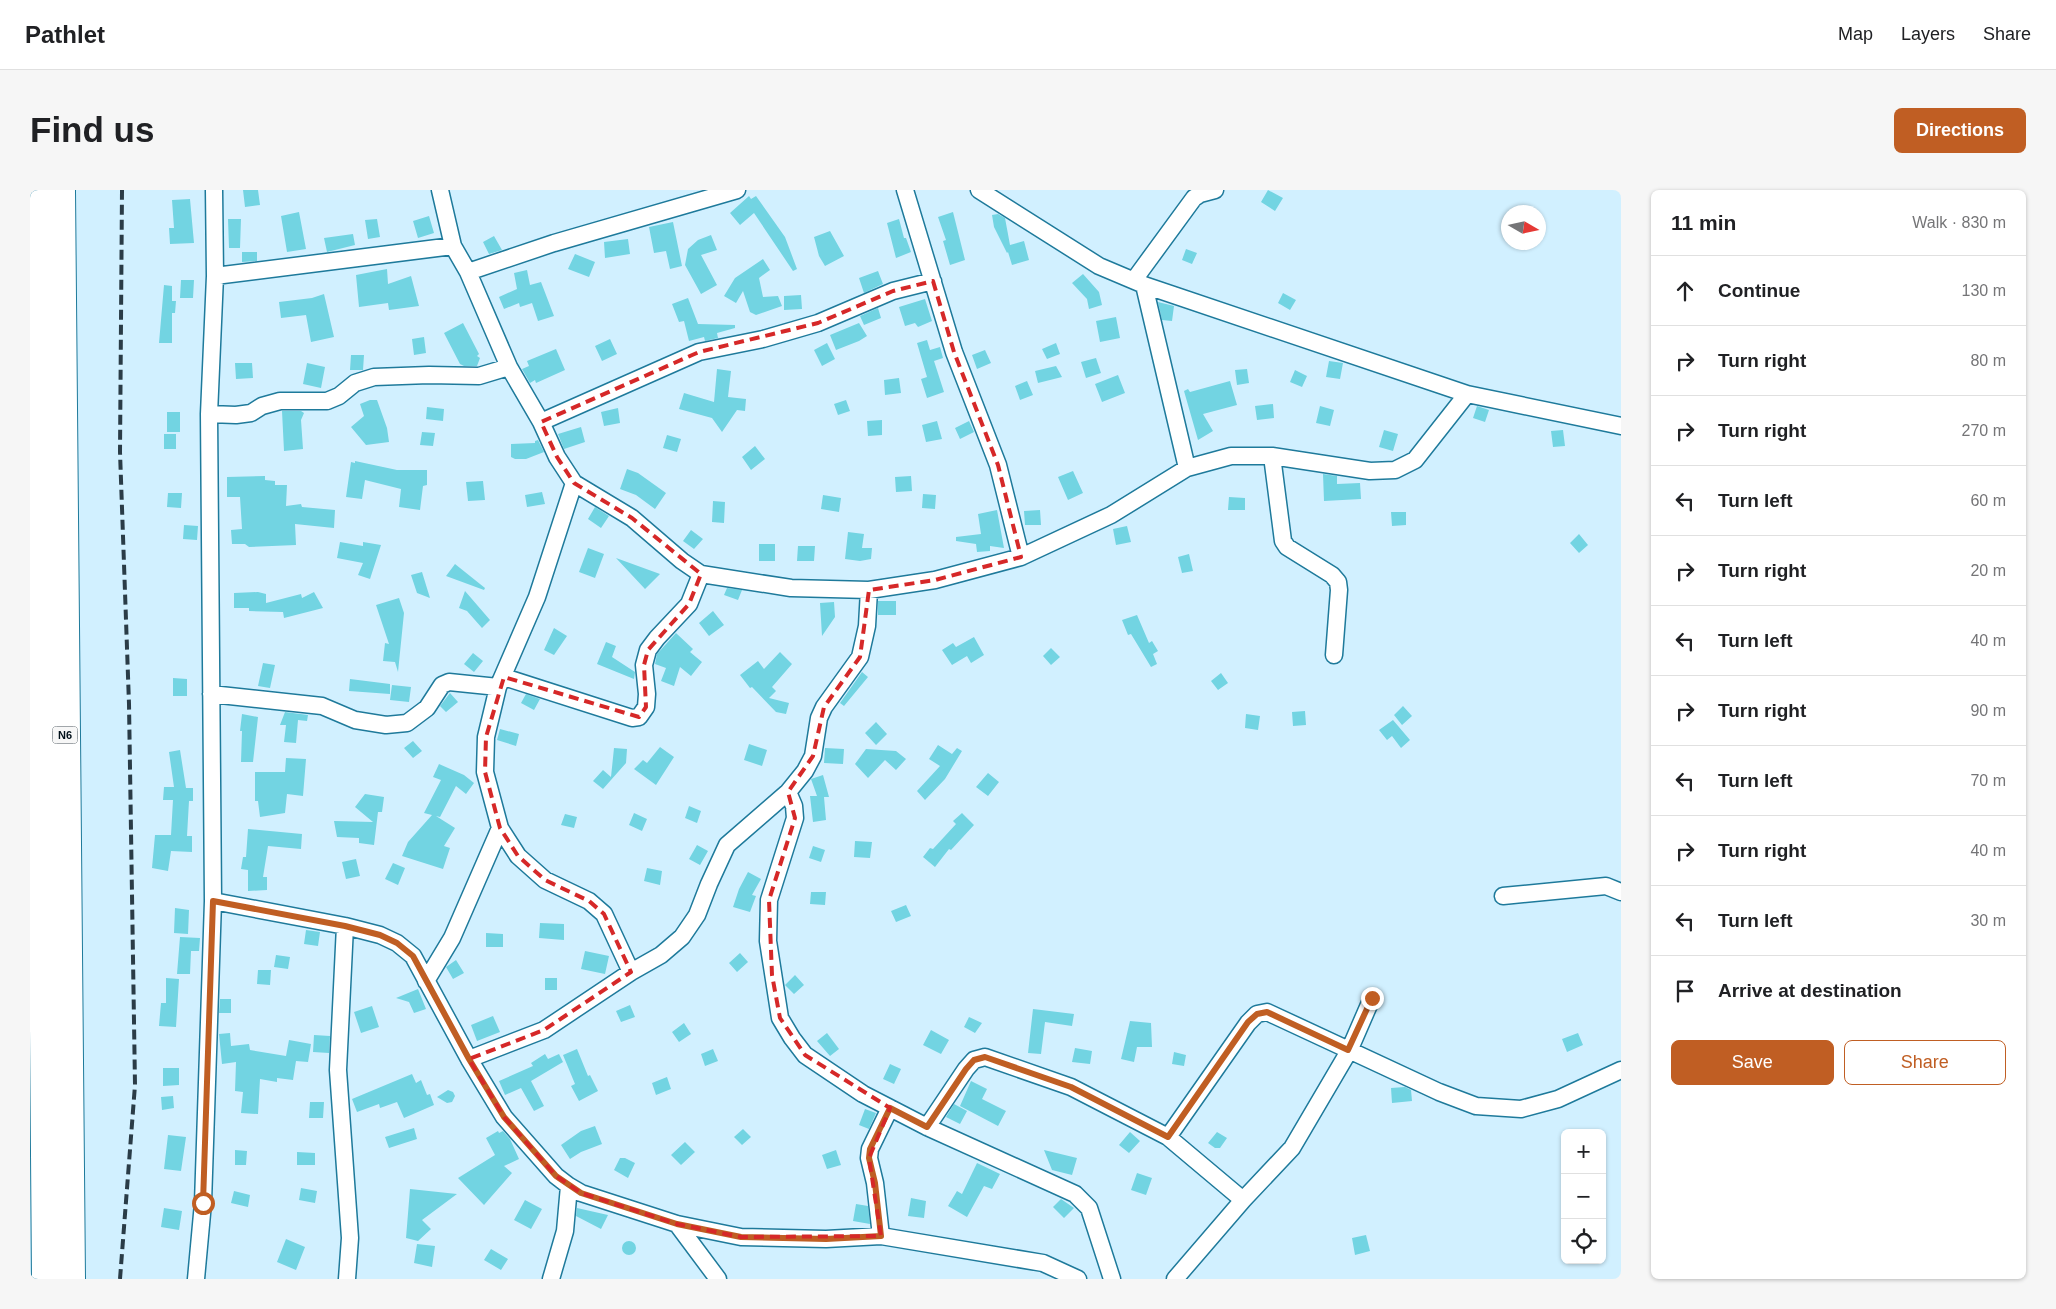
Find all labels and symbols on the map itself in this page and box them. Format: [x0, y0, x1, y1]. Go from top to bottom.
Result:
north arrow [1501, 205, 1546, 250]
road number: N6 [52, 726, 78, 744]
route end [1361, 987, 1384, 1010]
route start [192, 1192, 215, 1215]

